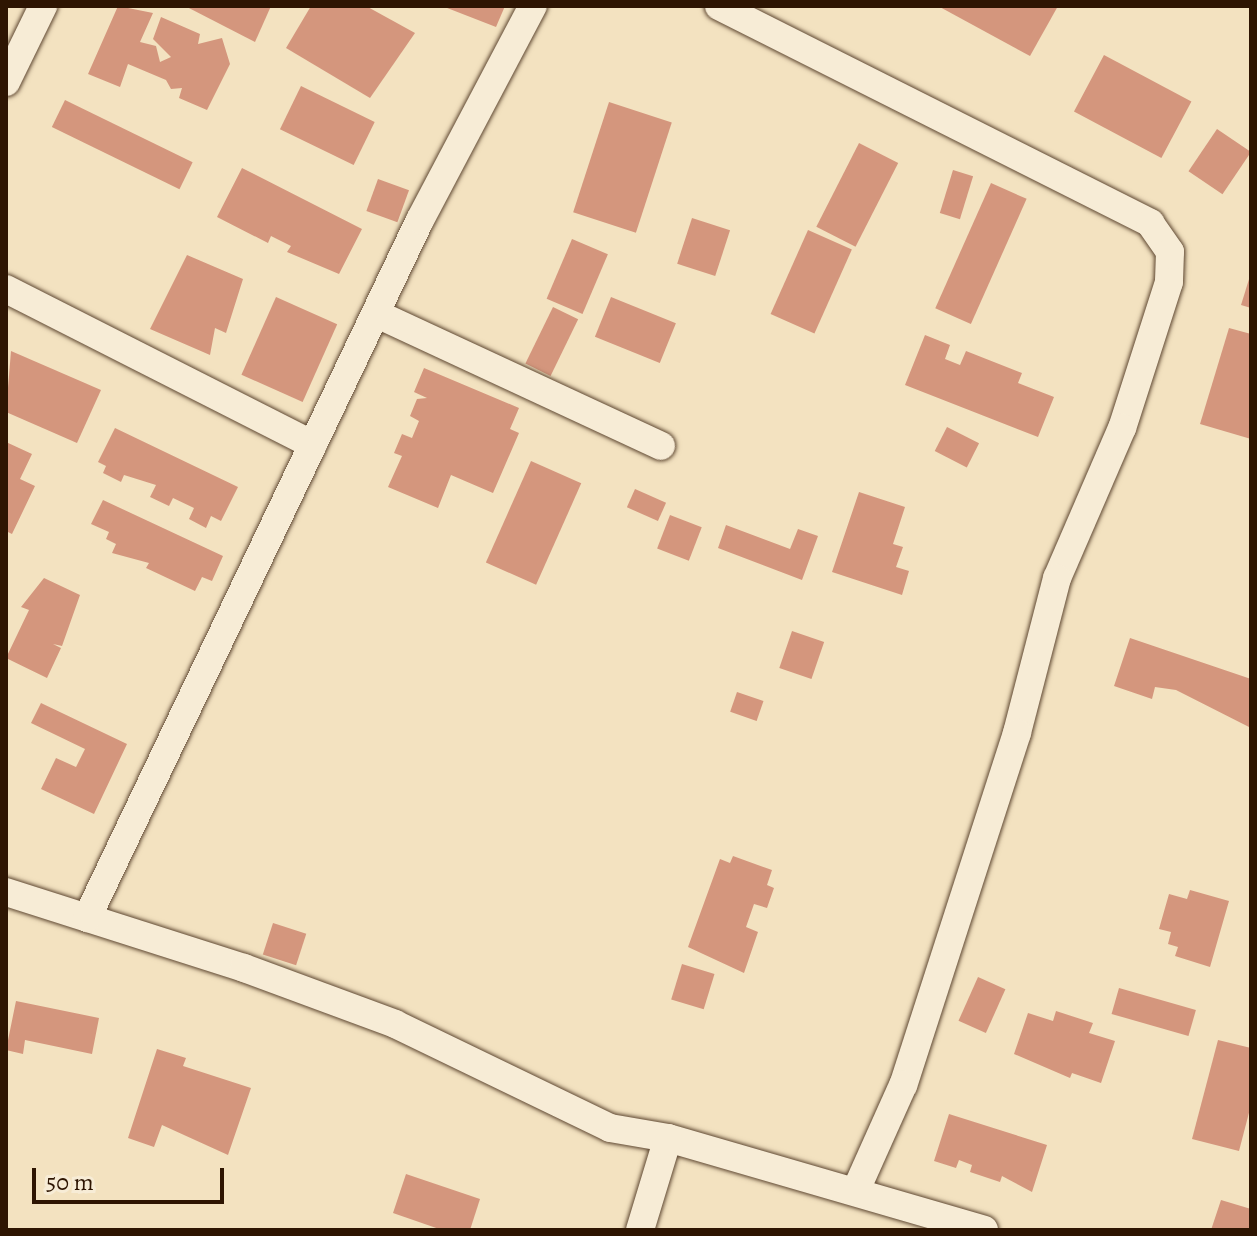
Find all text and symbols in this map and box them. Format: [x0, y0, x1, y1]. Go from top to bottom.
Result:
scale bar [36, 1152, 228, 1202]
text: 50 m [46, 1166, 94, 1198]

